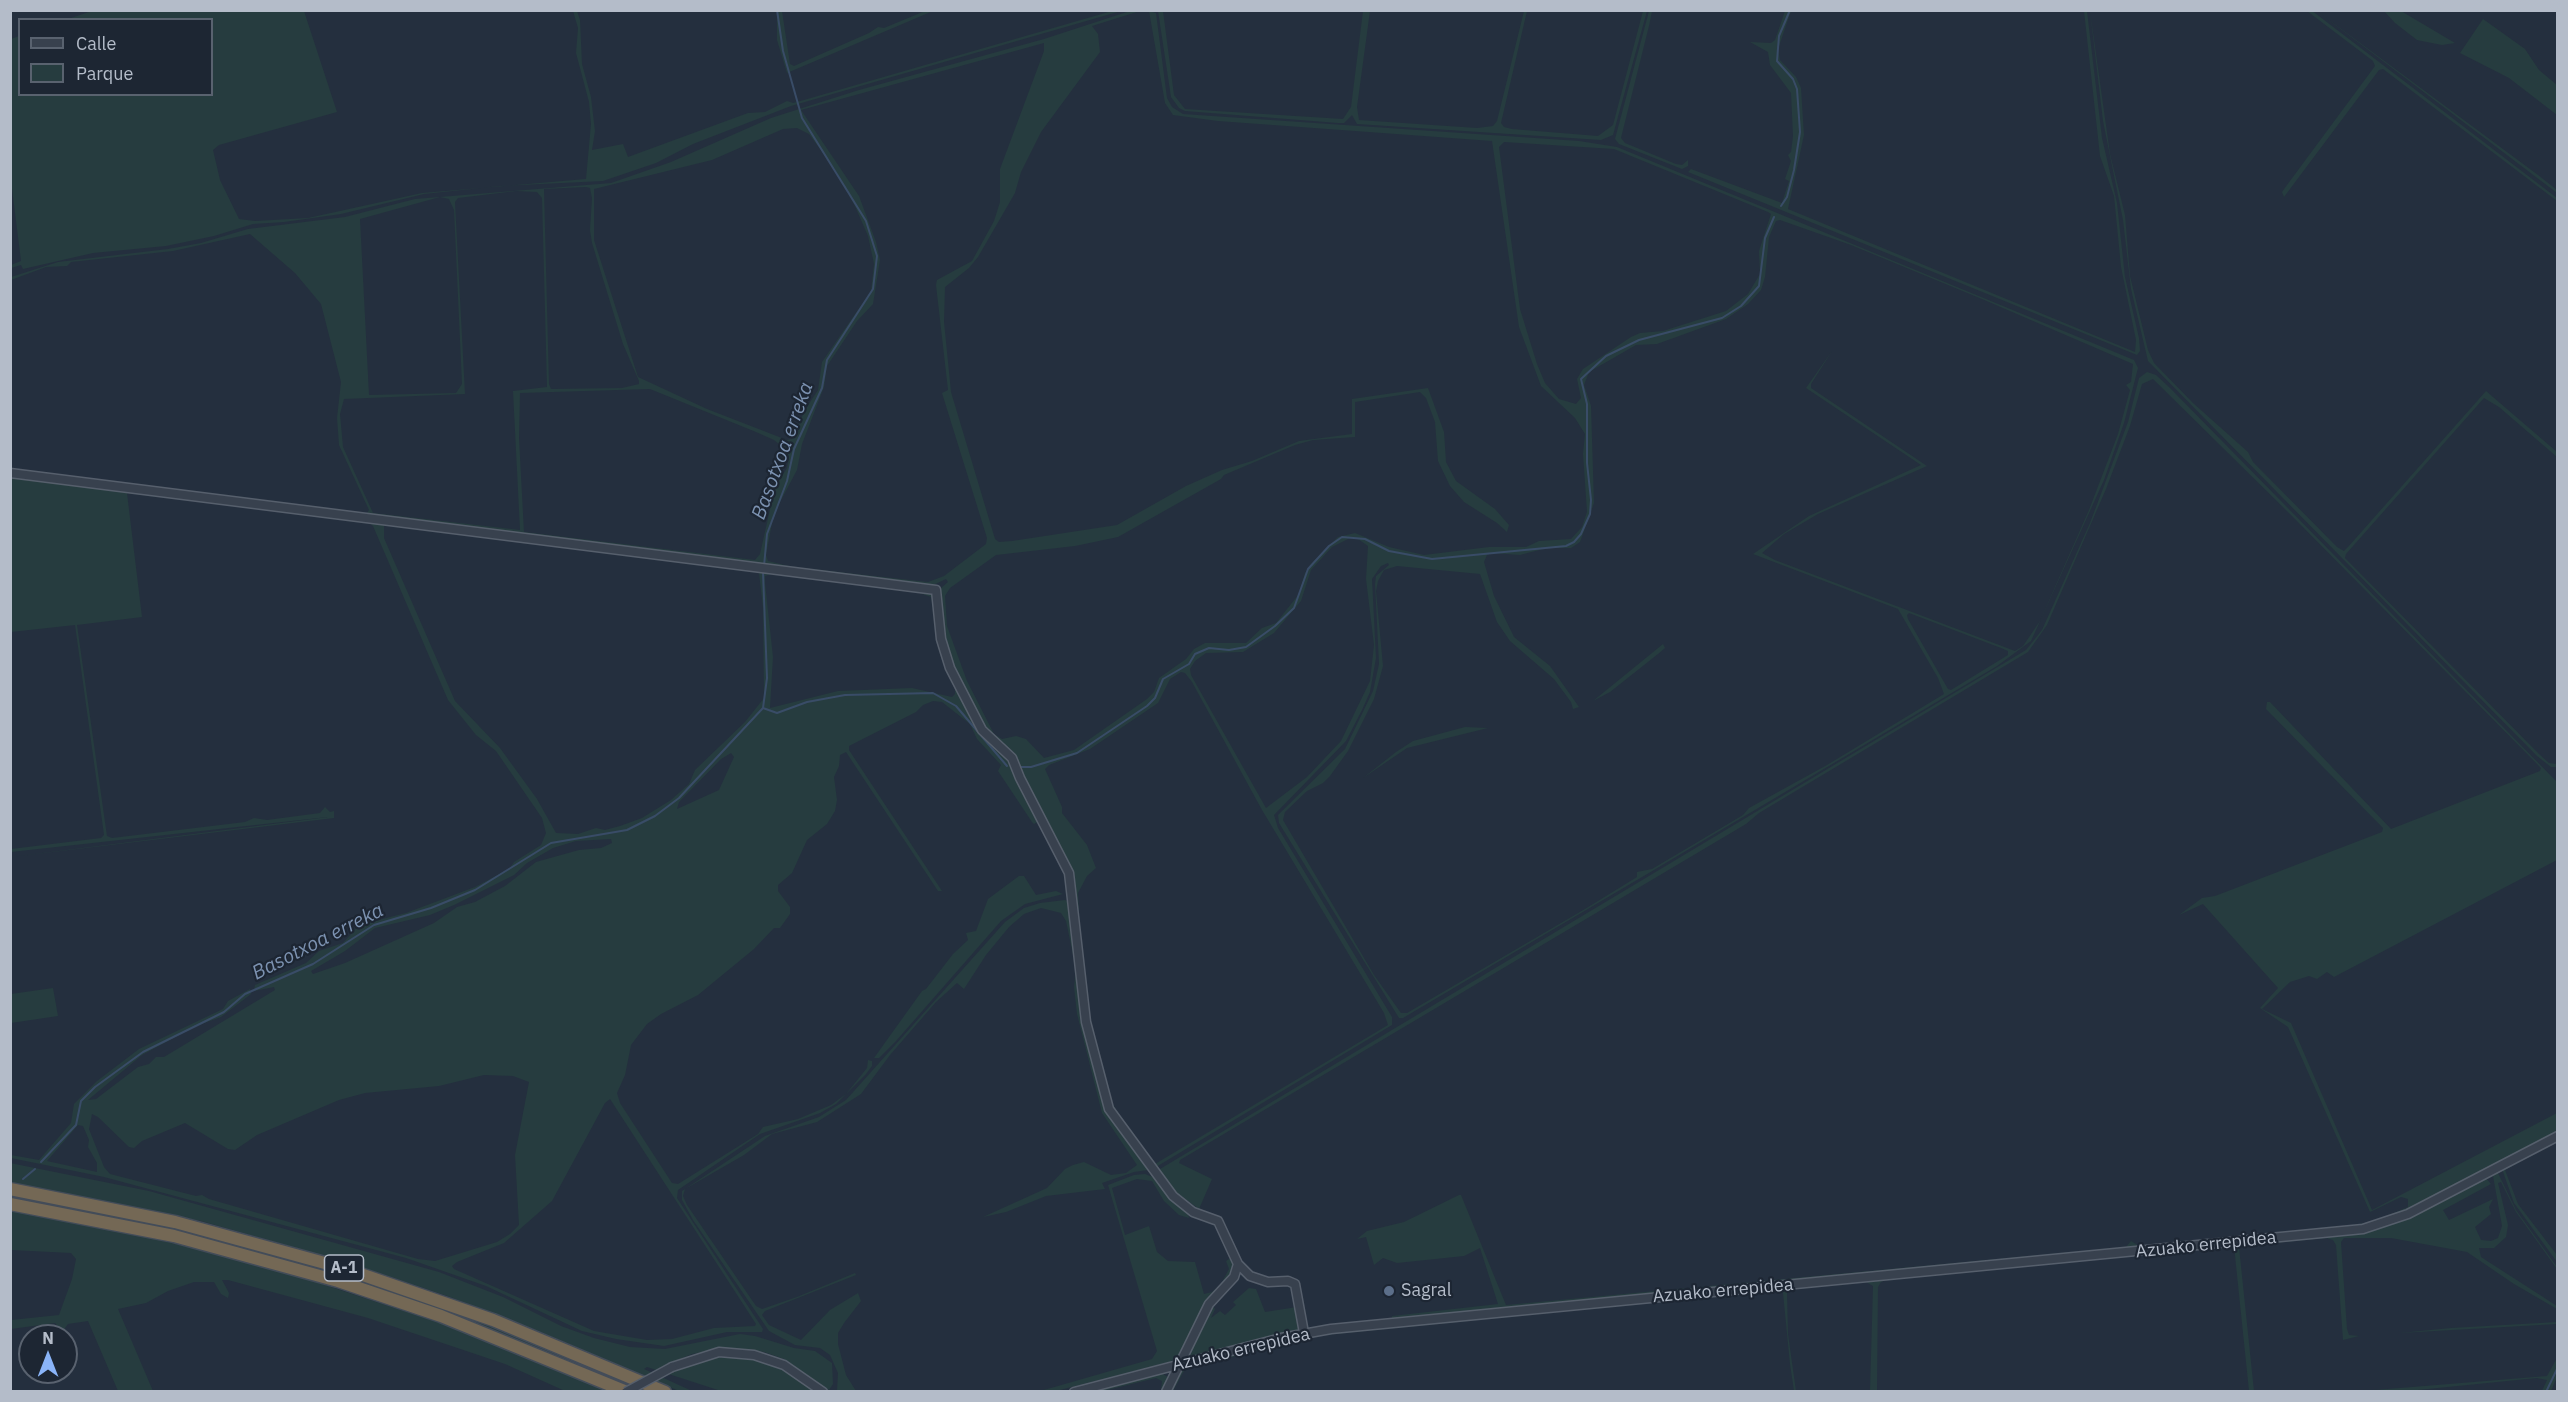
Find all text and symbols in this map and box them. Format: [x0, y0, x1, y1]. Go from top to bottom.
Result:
legend [18, 18, 213, 96]
text: Calle [76, 32, 116, 55]
text: Parque [76, 62, 133, 85]
water label: Basotxoa erreka [747, 379, 819, 523]
water label: Basotxoa erreka [248, 899, 388, 985]
street label: Azuako errepidea [2135, 1227, 2277, 1263]
road number: A-1 [324, 1255, 364, 1281]
street label: Azuako errepidea [1652, 1274, 1794, 1308]
place label: Sagral [1401, 1280, 1452, 1302]
marker: Sagral [1382, 1284, 1396, 1298]
north arrow [18, 1324, 78, 1384]
street label: Azuako errepidea [1170, 1324, 1312, 1376]
text: N [42, 1328, 54, 1348]

